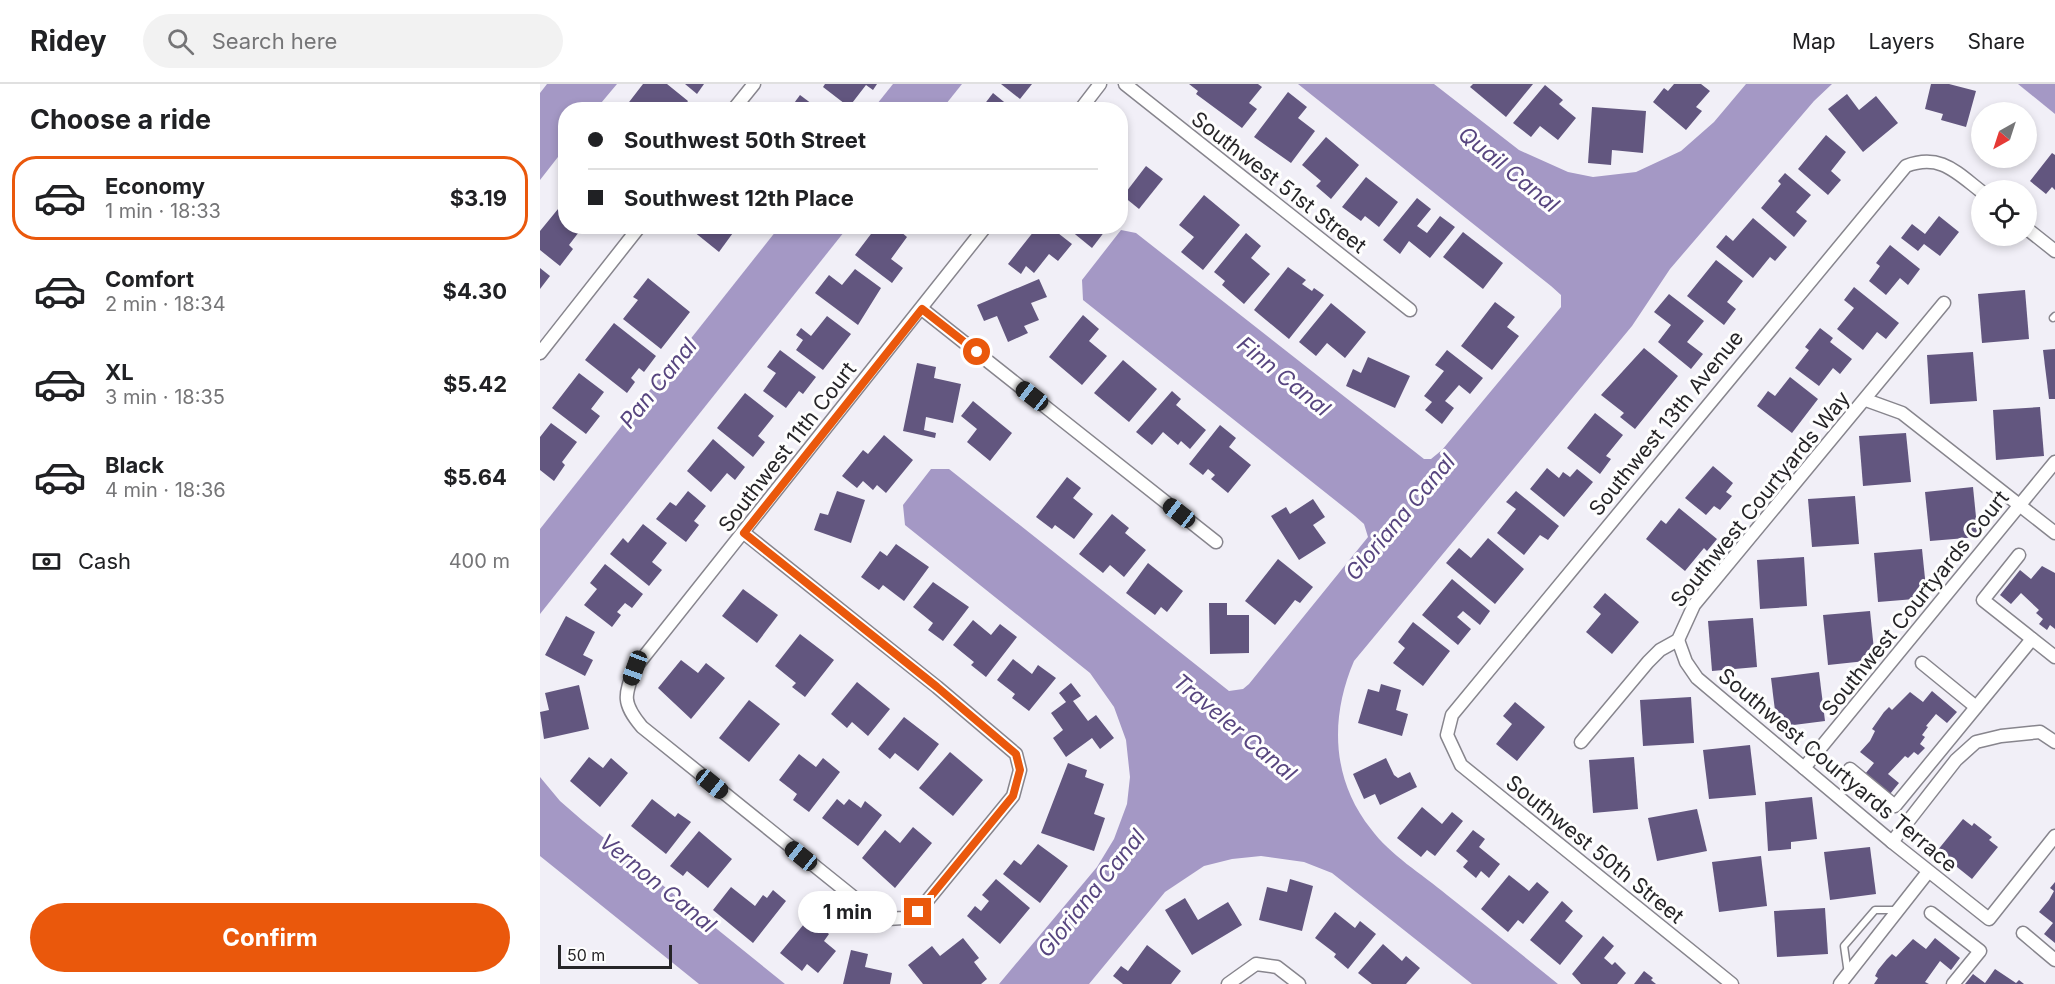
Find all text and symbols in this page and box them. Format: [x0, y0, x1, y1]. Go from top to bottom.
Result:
search box [143, 14, 563, 68]
text: Ridey [30, 24, 107, 58]
icon: search [164, 25, 197, 58]
text: Search here [212, 28, 337, 54]
text: Map [1792, 29, 1836, 54]
text: Layers [1869, 29, 1935, 54]
text: Share [1968, 29, 2025, 54]
north arrow [1971, 102, 2037, 168]
map controls [1971, 102, 2037, 246]
text: Choose a ride [30, 103, 211, 136]
street label: Southwest 51st Street [1187, 106, 1372, 258]
water label: Quail Canal [1454, 121, 1565, 218]
text: Southwest 50th Street [624, 127, 866, 153]
icon: car [33, 171, 87, 225]
text: Economy [105, 173, 205, 199]
button: locate [1971, 180, 2037, 246]
text: $3.19 [450, 185, 507, 211]
text: Southwest 12th Place [624, 185, 854, 211]
text: 1 min · 18:33 [105, 199, 221, 223]
icon: car [33, 264, 87, 318]
text: Comfort [105, 266, 194, 292]
text: $4.30 [443, 278, 507, 304]
text: 2 min · 18:34 [105, 292, 226, 316]
street label: Southwest 13th Avenue [1584, 325, 1748, 521]
water label: Finn Canal [1232, 331, 1336, 422]
water label: Pan Canal [614, 332, 703, 433]
route start [963, 338, 990, 365]
icon: car [33, 357, 87, 411]
street label: Southwest 11th Court [713, 357, 861, 537]
text: XL [105, 359, 134, 385]
text: $5.42 [443, 371, 507, 397]
car [1012, 378, 1052, 414]
text: 3 min · 18:35 [105, 385, 225, 409]
street label: Southwest Courtyards Way [1665, 386, 1855, 612]
water label: Gloriana Canal [1340, 448, 1461, 585]
icon: car [33, 450, 87, 504]
text: Black [105, 452, 164, 478]
text: $5.64 [443, 464, 507, 490]
text: 4 min · 18:36 [105, 478, 226, 502]
street label: Southwest Courtyards Court [1816, 485, 2014, 721]
car [1159, 495, 1199, 531]
icon: cash [30, 545, 63, 578]
text: Cash [78, 548, 131, 574]
text: 400 m [449, 549, 510, 573]
car [620, 648, 650, 688]
street label: Southwest Courtyards Terrace [1714, 663, 1962, 877]
water label: Traveler Canal [1168, 668, 1302, 786]
car [692, 766, 732, 802]
street label: Southwest 50th Street [1501, 770, 1689, 928]
water label: Gloriana Canal [1032, 823, 1151, 962]
water label: Vernon Canal [595, 828, 722, 938]
car [781, 838, 821, 874]
callout: 1 min [798, 891, 897, 933]
route end [904, 898, 931, 925]
text: 1 min [823, 900, 872, 924]
button: Confirm [30, 903, 510, 972]
scale bar [558, 942, 672, 970]
text: 50 m [567, 945, 605, 965]

